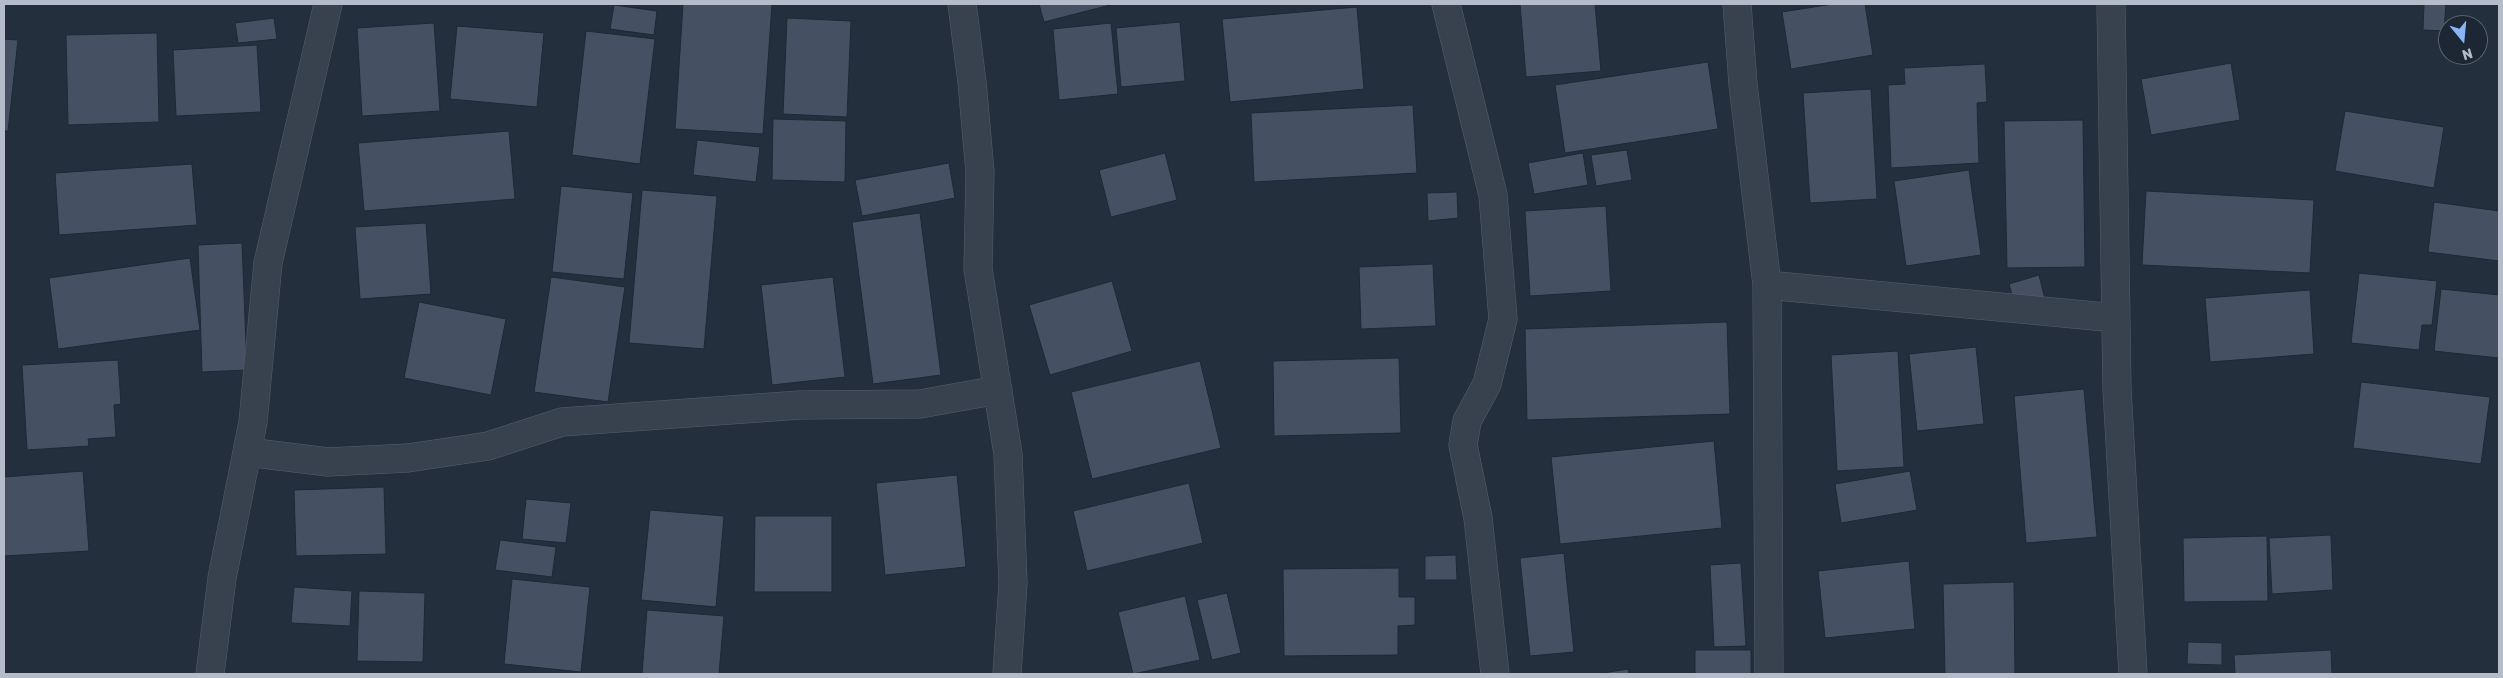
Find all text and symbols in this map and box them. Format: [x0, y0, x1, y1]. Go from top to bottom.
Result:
north arrow [2438, 15, 2488, 65]
text: N [2460, 44, 2475, 63]

